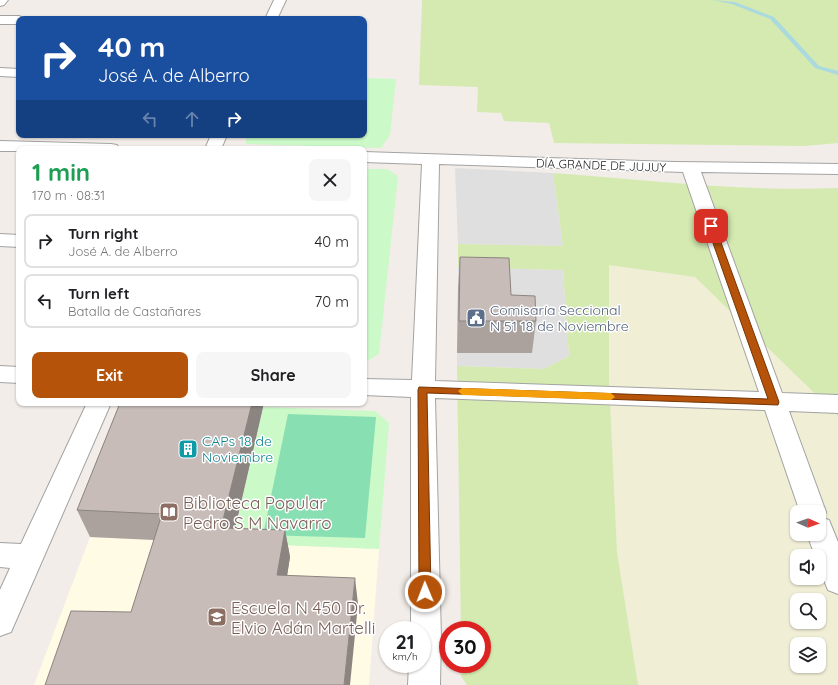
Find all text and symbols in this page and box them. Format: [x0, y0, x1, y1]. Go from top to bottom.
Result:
text: 40 m [98, 29, 165, 64]
icon: right [32, 32, 84, 84]
text: José A. de Alberro [98, 64, 250, 87]
icon: left [139, 108, 161, 130]
icon: ahead [181, 108, 203, 130]
icon: right [223, 108, 245, 130]
street label: DÍA GRANDE DE JUJUY [536, 155, 667, 175]
text: 1 min [32, 157, 90, 187]
button: close [309, 159, 351, 201]
text: 170 m · 08:31 [32, 187, 105, 203]
pin [694, 209, 728, 243]
icon: arrive [700, 215, 722, 237]
text: Turn right [68, 224, 139, 243]
icon: right [34, 230, 56, 252]
text: 40 m [314, 232, 349, 251]
text: José A. de Alberro [68, 243, 178, 259]
text: Turn left [68, 284, 130, 303]
icon: left [34, 290, 56, 312]
text: 70 m [315, 292, 349, 311]
place label: Comisaría Seccional N 51 18 de Noviembre [490, 301, 629, 335]
text: Batalla de Castañares [68, 303, 201, 319]
public building icon: Comisaría Seccional N 51 18 de Noviembre [465, 307, 487, 329]
button: Exit [32, 352, 188, 398]
button: Share [196, 352, 351, 398]
place label: CAPs 18 de Noviembre [202, 432, 273, 466]
building icon: CAPs 18 de Noviembre [177, 438, 199, 460]
place label: Biblioteca Popular Pedro S M Navarro [183, 492, 332, 533]
library icon: Biblioteca Popular Pedro S M Navarro [158, 501, 180, 523]
north arrow [790, 505, 826, 541]
map controls [790, 505, 826, 673]
button: sound [790, 549, 826, 585]
position arrow [404, 571, 446, 613]
button: search [790, 593, 826, 629]
place label: Escuela N 450 Dr. Elvio Adán Martelli [231, 597, 375, 638]
school or university icon: Escuela N 450 Dr. Elvio Adán Martelli [206, 606, 228, 628]
speed limit sign: 30 [439, 621, 491, 673]
text: 21 [395, 629, 415, 654]
button: layers [790, 637, 826, 673]
text: km/h [392, 650, 418, 663]

